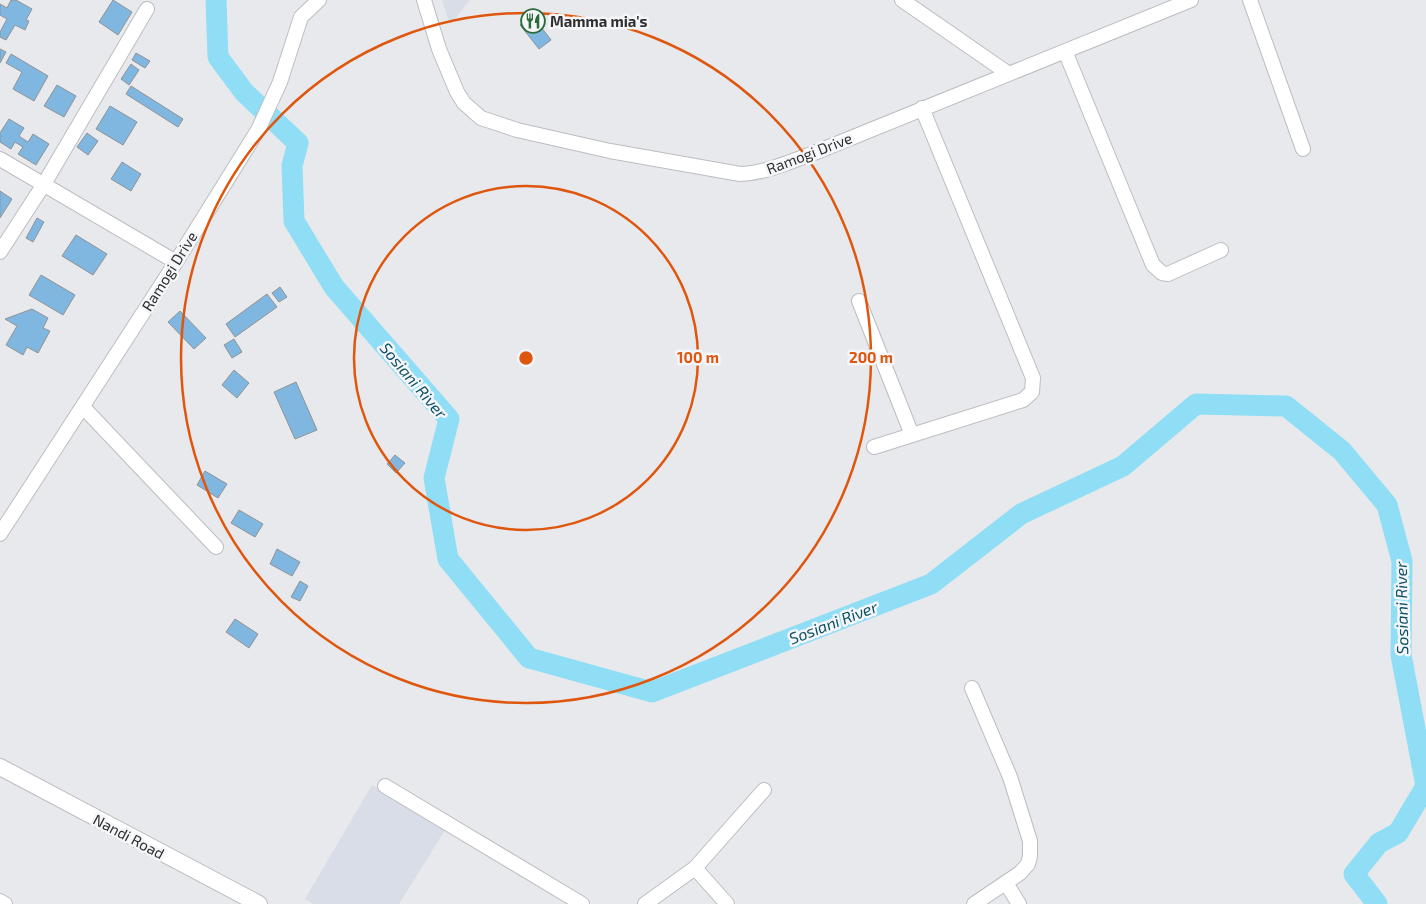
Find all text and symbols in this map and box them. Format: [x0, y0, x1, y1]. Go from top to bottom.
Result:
restaurant icon: Mamma mia's [520, 8, 546, 34]
place label: Mamma mia's [550, 12, 647, 30]
street label: Ramogi Drive [764, 128, 854, 178]
street label: Ramogi Drive [137, 228, 201, 314]
water label: Sosiani River [377, 338, 452, 422]
text: 100 m [677, 348, 719, 366]
text: 200 m [849, 348, 893, 366]
centre of rings [517, 349, 535, 367]
water label: Sosiani River [1391, 561, 1411, 655]
water label: Sosiani River [786, 596, 881, 648]
street label: Nandi Road [90, 810, 168, 862]

